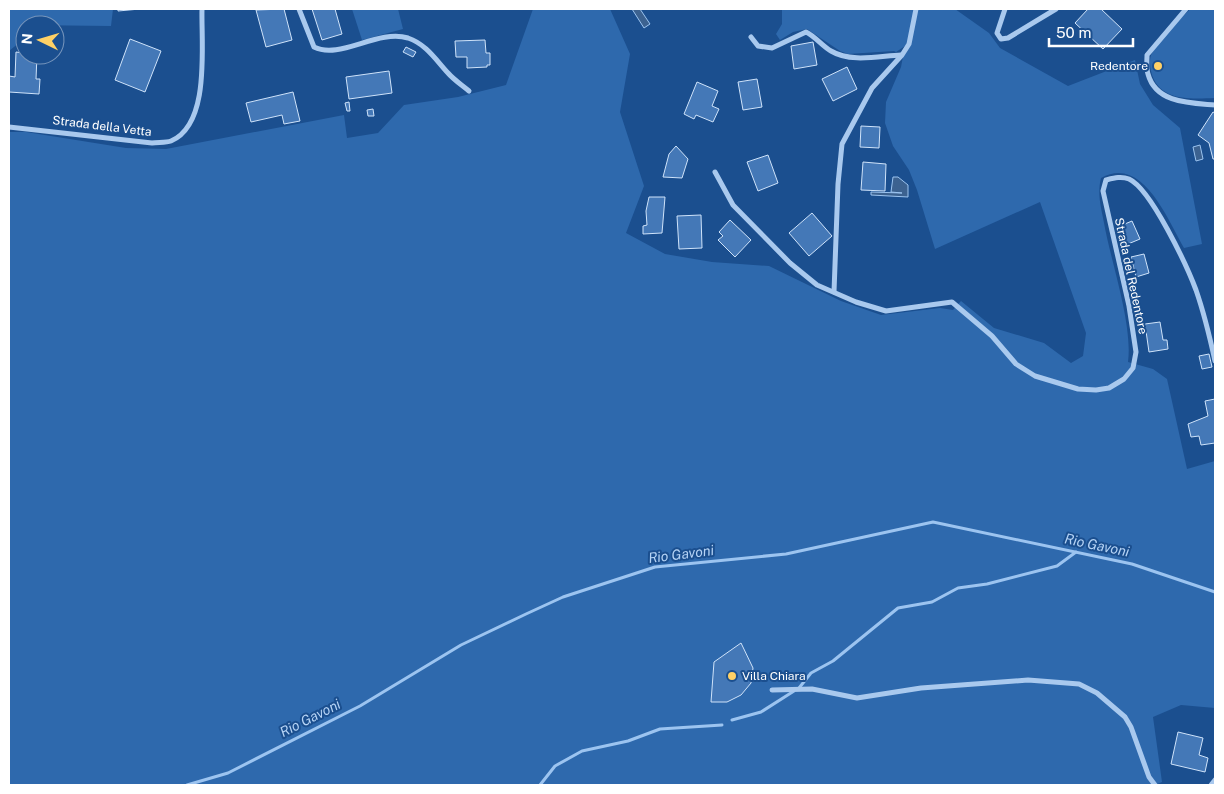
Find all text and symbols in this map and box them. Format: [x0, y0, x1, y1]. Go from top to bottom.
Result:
north arrow [15, 15, 65, 65]
scale bar [1049, 15, 1133, 47]
text: 50 m [1056, 24, 1091, 41]
text: N [19, 33, 35, 45]
place label: Redentore [1090, 59, 1148, 73]
marker: Redentore [1152, 60, 1164, 72]
street label: Strada della Vetta [52, 113, 152, 139]
street label: Strada del Redentore [1112, 217, 1150, 336]
water label: Rio Gavoni [1063, 530, 1131, 560]
water label: Rio Gavoni [647, 542, 715, 566]
place label: Villa Chiara [742, 669, 806, 683]
marker: Villa Chiara [726, 670, 738, 682]
water label: Rio Gavoni [277, 696, 344, 740]

